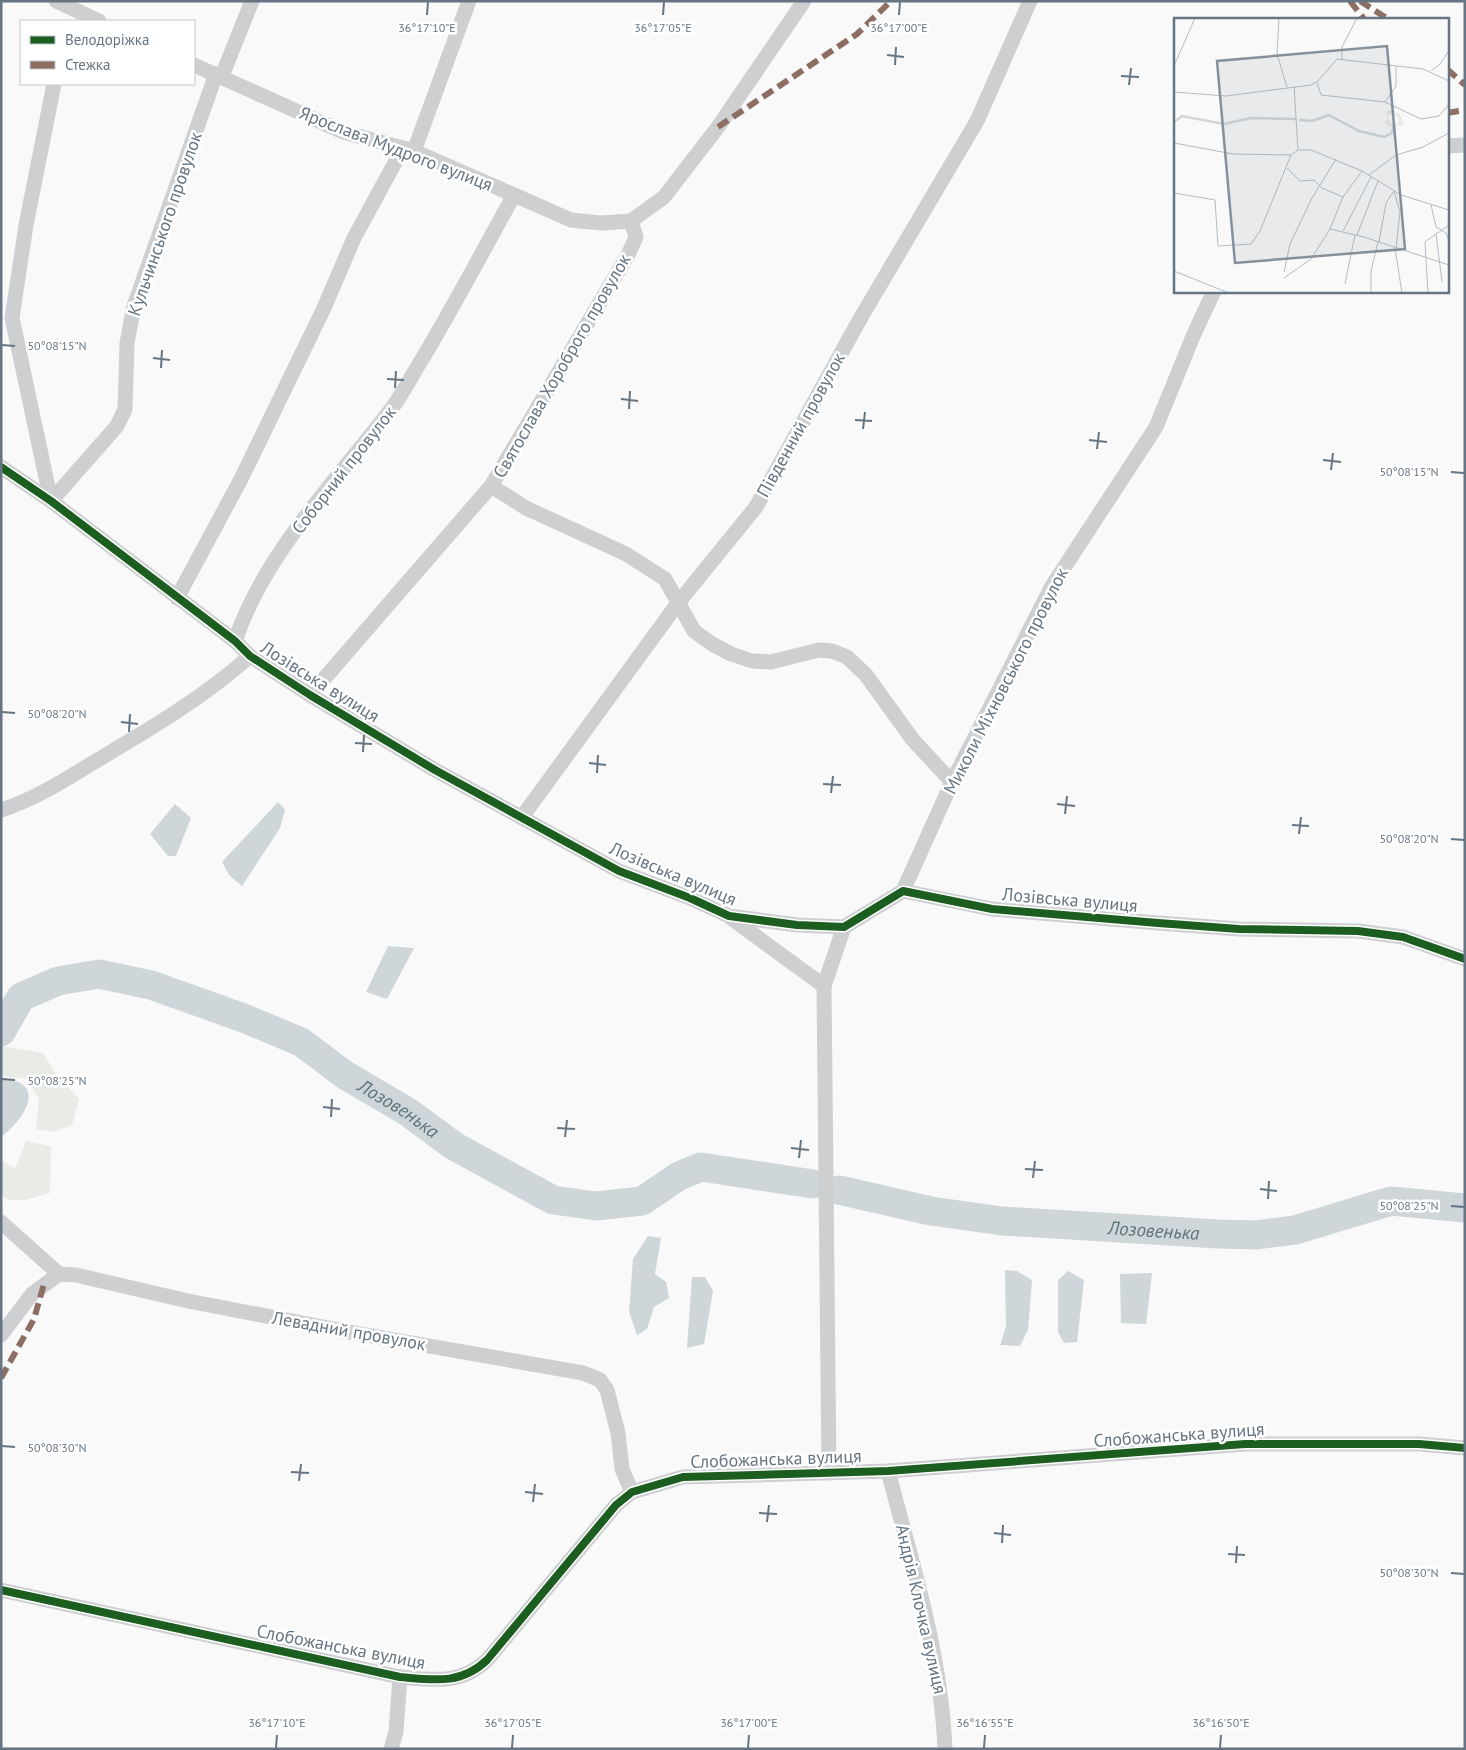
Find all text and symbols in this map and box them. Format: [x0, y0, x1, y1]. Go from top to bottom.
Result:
inset map [1174, 18, 1448, 292]
legend [20, 20, 195, 85]
text: 36°17'10"E [398, 20, 456, 35]
text: 36°17'05"E [634, 20, 692, 35]
text: 36°17'00"E [870, 20, 928, 35]
text: Велодоріжка [65, 30, 149, 49]
text: Стежка [65, 55, 110, 74]
street label: Ярослава Мудрого вулиця [296, 101, 496, 196]
street label: Кульчинського провулок [122, 128, 207, 319]
street label: Святослава Хороброго провулок [488, 249, 636, 482]
text: 50°08'15"N [27, 338, 87, 353]
street label: Південний провулок [751, 348, 850, 501]
street label: Соборний провулок [287, 401, 401, 538]
text: 50°08'15"N [1379, 464, 1439, 479]
street label: Миколи Міхновського провулок [938, 563, 1073, 798]
street label: Лозівська вулиця [256, 635, 384, 727]
text: 50°08'20"N [27, 706, 87, 721]
text: 50°08'20"N [1379, 831, 1439, 846]
street label: Лозівська вулиця [605, 836, 740, 911]
street label: Лозівська вулиця [1000, 882, 1139, 917]
text: 50°08'25"N [27, 1073, 87, 1088]
water label: Лозовенька [353, 1073, 445, 1143]
text: 50°08'25"N [1379, 1198, 1439, 1213]
water label: Лозовенька [1106, 1215, 1201, 1245]
street label: Левадний провулок [269, 1305, 428, 1355]
street label: Слобожанська вулиця [1093, 1417, 1265, 1452]
text: 50°08'30"N [27, 1440, 87, 1455]
street label: Слобожанська вулиця [690, 1444, 862, 1473]
street label: Андрія Клочка вулиця [891, 1522, 952, 1696]
text: 50°08'30"N [1379, 1565, 1439, 1580]
street label: Слобожанська вулиця [255, 1619, 427, 1674]
text: 36°17'10"E [248, 1715, 306, 1730]
text: 36°17'05"E [484, 1715, 542, 1730]
text: 36°17'00"E [720, 1715, 778, 1730]
text: 36°16'55"E [956, 1715, 1014, 1730]
text: 36°16'50"E [1192, 1715, 1250, 1730]

